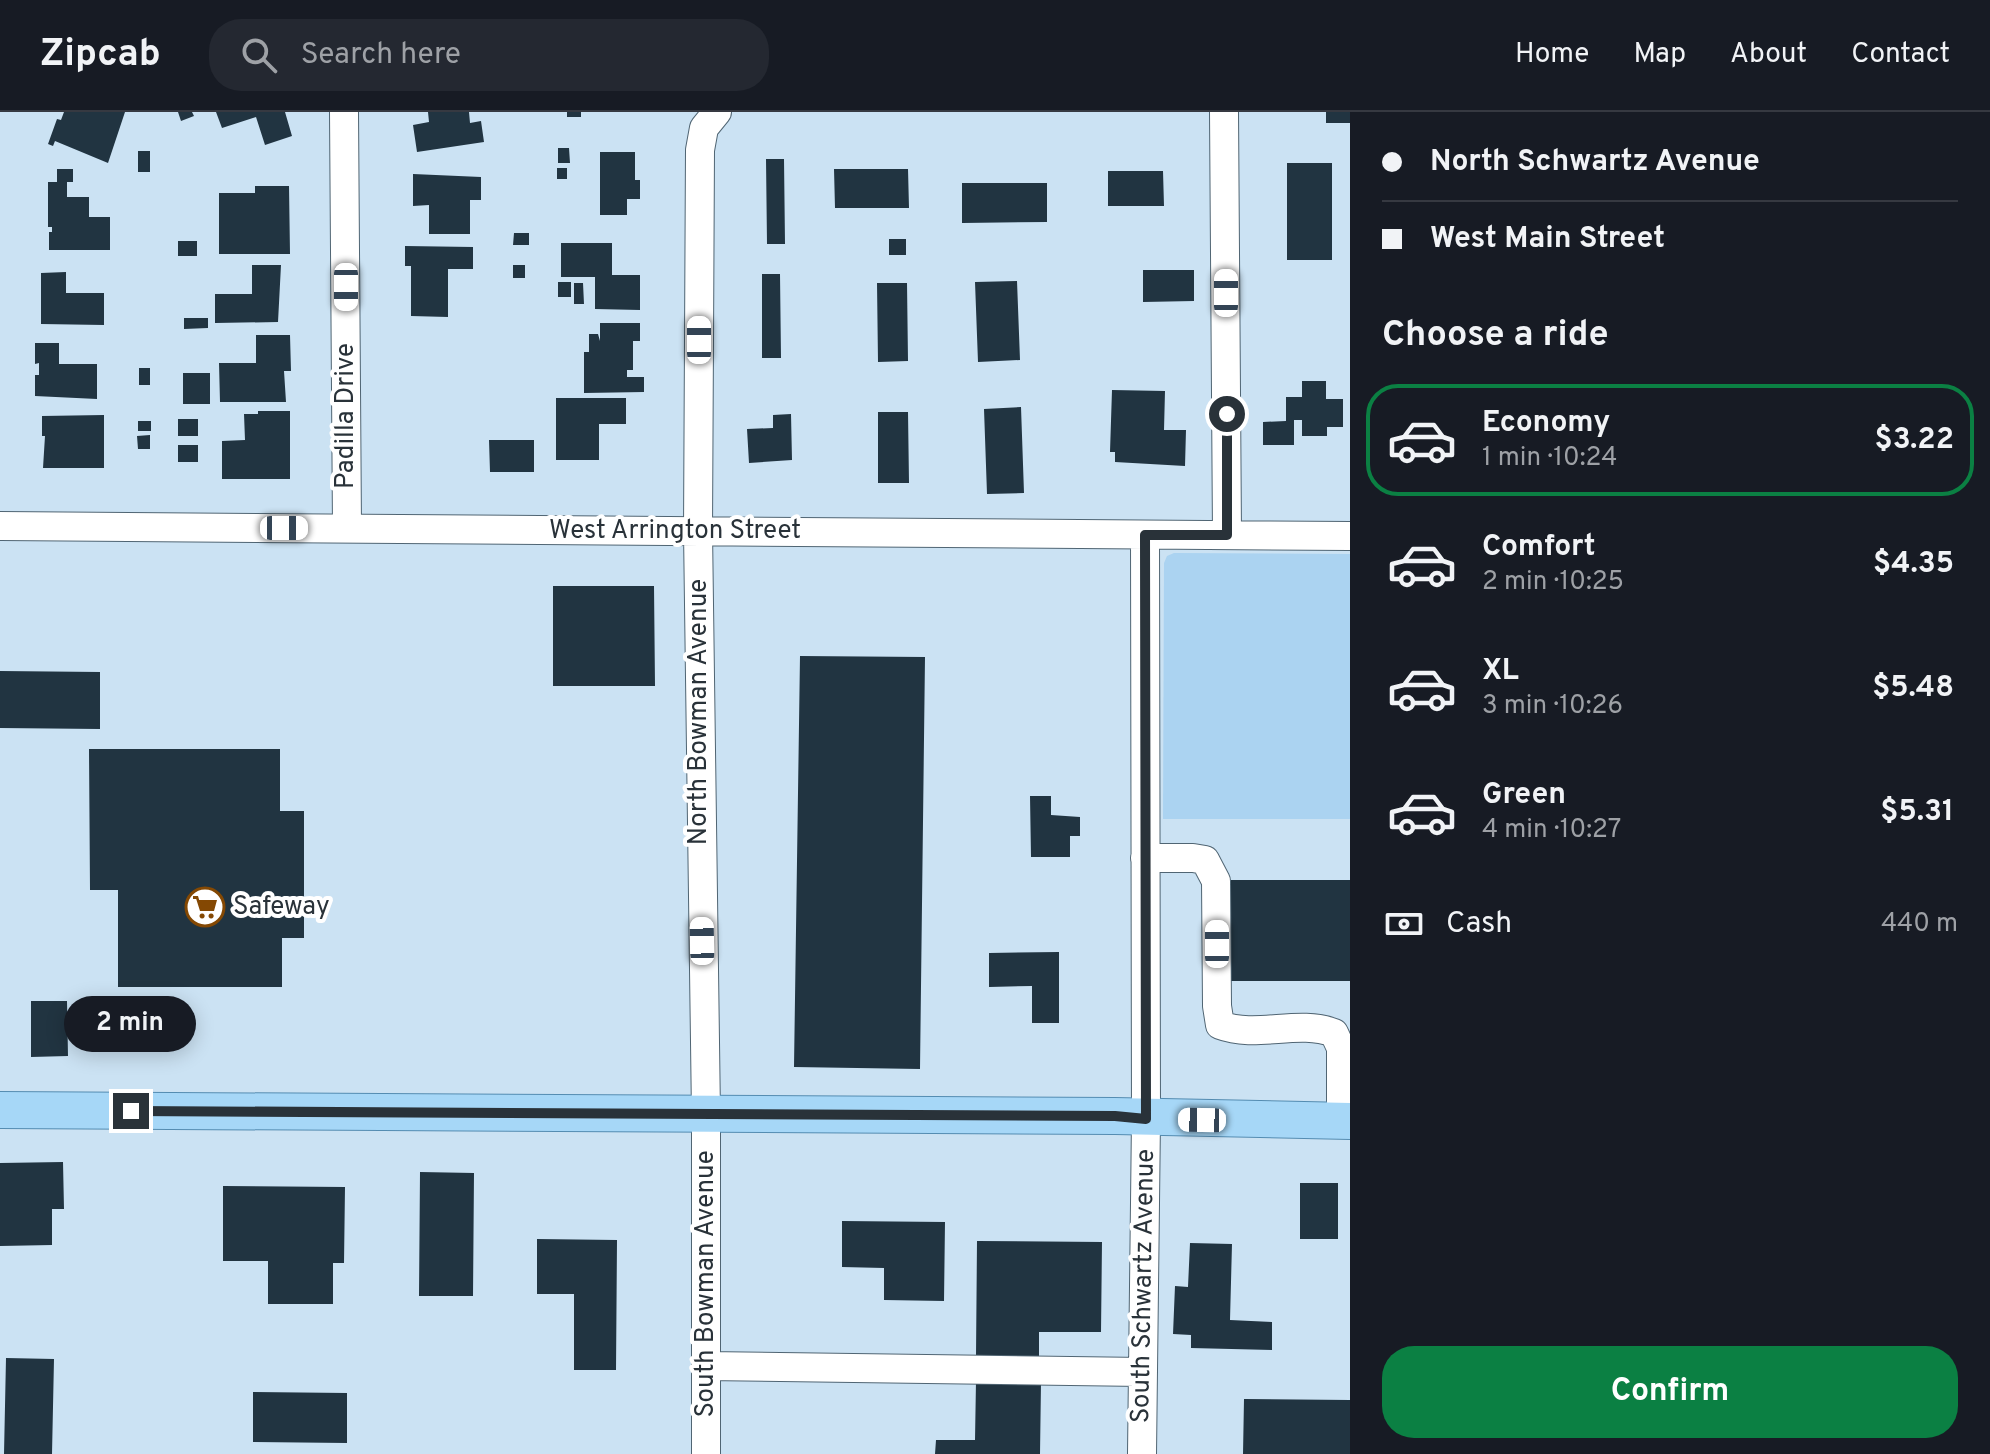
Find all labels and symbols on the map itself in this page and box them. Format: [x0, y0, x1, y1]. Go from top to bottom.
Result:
car [334, 263, 358, 311]
car [1214, 269, 1238, 317]
car [687, 316, 711, 364]
street label: Padilla Drive [330, 343, 363, 489]
route start [1209, 396, 1245, 432]
street label: West Arrington Street [549, 515, 801, 548]
car [260, 516, 308, 540]
street label: North Bowman Avenue [683, 579, 716, 845]
supermarket icon: Safeway [184, 886, 226, 928]
place label: Safeway [233, 891, 330, 924]
car [690, 917, 714, 965]
car [1205, 920, 1229, 968]
callout: 2 min [65, 995, 197, 1051]
route end [113, 1093, 149, 1129]
car [1178, 1108, 1226, 1132]
street label: South Schwartz Avenue [1125, 1149, 1163, 1423]
street label: South Bowman Avenue [690, 1150, 723, 1418]

